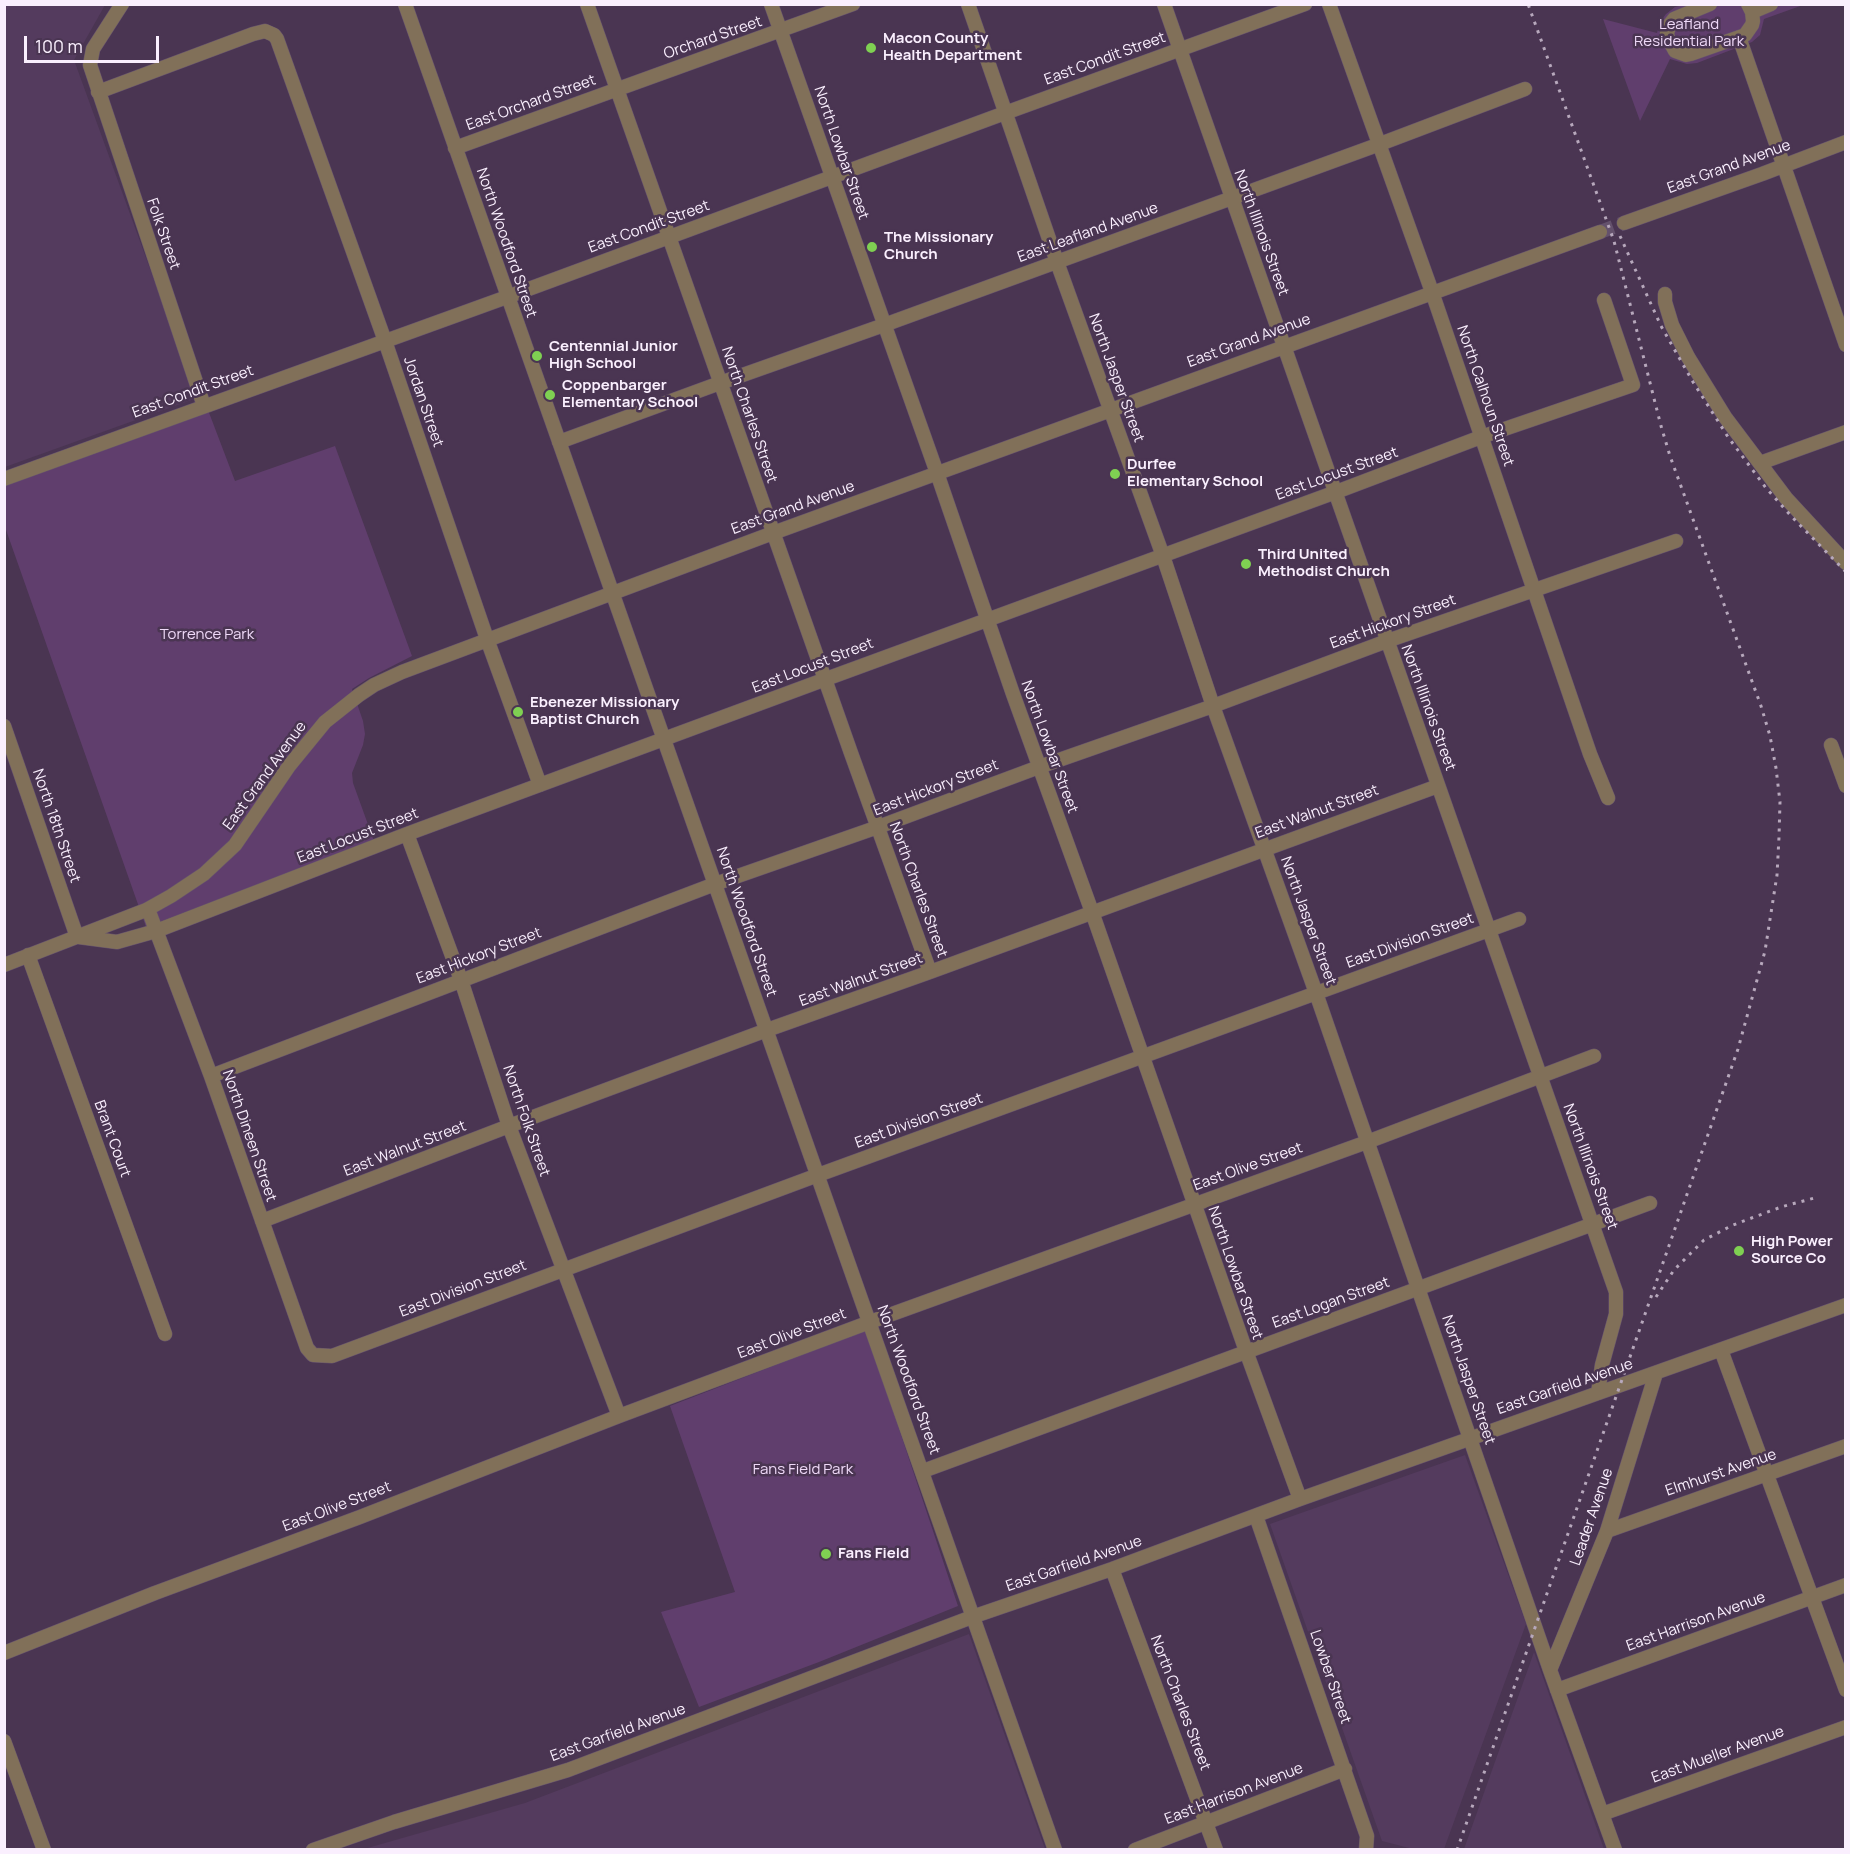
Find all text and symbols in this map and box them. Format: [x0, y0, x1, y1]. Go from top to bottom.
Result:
street label: Orchard Street [661, 13, 765, 63]
park label: Leafland Residential Park [1634, 16, 1744, 51]
scale bar [27, 24, 162, 62]
street label: East Condit Street [1042, 29, 1168, 89]
place label: Macon County Health Department [883, 30, 1022, 65]
text: 100 m [35, 34, 83, 58]
marker: Macon County Health Department [864, 41, 878, 55]
street label: East Orchard Street [464, 71, 598, 135]
street label: North Lowbar Street [810, 84, 872, 222]
street label: East Grand Avenue [1665, 136, 1793, 198]
street label: North Woodford Street [472, 166, 540, 320]
street label: North Illinois Street [1230, 168, 1292, 298]
street label: Folk Street [142, 196, 184, 272]
street label: East Condit Street [586, 197, 712, 257]
street label: East Leafland Avenue [1015, 199, 1161, 267]
place label: The Missionary Church [884, 229, 993, 264]
marker: The Missionary Church [865, 240, 879, 254]
street label: East Grand Avenue [1185, 310, 1313, 372]
street label: North Jasper Street [1084, 311, 1148, 445]
street label: North Calhoun Street [1452, 323, 1518, 469]
place label: Centennial Junior High School [549, 338, 678, 373]
street label: North Charles Street [717, 344, 781, 486]
marker: Centennial Junior High School [530, 349, 544, 363]
street label: Jordan Street [399, 355, 447, 449]
street label: East Condit Street [130, 362, 256, 422]
place label: Coppenbarger Elementary School [562, 377, 698, 412]
marker: Coppenbarger Elementary School [543, 388, 557, 402]
street label: East Locust Street [1274, 444, 1400, 504]
place label: Durfee Elementary School [1127, 456, 1263, 491]
marker: Durfee Elementary School [1108, 467, 1122, 481]
street label: East Grand Avenue [729, 477, 857, 539]
place label: Third United Methodist Church [1258, 546, 1390, 581]
marker: Third United Methodist Church [1239, 557, 1253, 571]
street label: East Hickory Street [1328, 591, 1458, 653]
park label: Torrence Park [160, 626, 254, 644]
street label: East Locust Street [750, 635, 876, 697]
street label: North Illinois Street [1397, 643, 1459, 773]
street label: North Lowbar Street [1017, 678, 1081, 816]
place label: Ebenezer Missionary Baptist Church [530, 694, 679, 729]
marker: Ebenezer Missionary Baptist Church [511, 705, 525, 719]
street label: East Grand Avenue [220, 718, 310, 834]
street label: East Hickory Street [871, 756, 1001, 820]
street label: North 18th Street [28, 767, 84, 885]
street label: East Walnut Street [1253, 781, 1381, 843]
street label: East Locust Street [295, 805, 421, 867]
street label: North Charles Street [885, 820, 951, 960]
street label: North Woodford Street [712, 845, 780, 999]
street label: North Jasper Street [1276, 854, 1340, 988]
street label: East Division Street [1344, 910, 1476, 972]
street label: East Hickory Street [414, 924, 544, 988]
street label: East Walnut Street [797, 949, 925, 1011]
street label: North Folk Street [498, 1063, 554, 1179]
street label: North Dineen Street [218, 1068, 280, 1204]
street label: East Division Street [853, 1090, 985, 1152]
street label: Brant Court [90, 1098, 134, 1180]
street label: North Illinois Street [1559, 1102, 1621, 1232]
street label: East Walnut Street [341, 1117, 469, 1181]
street label: East Olive Street [1191, 1139, 1305, 1195]
street label: North Lowbar Street [1204, 1204, 1266, 1342]
place label: High Power Source Co [1751, 1233, 1833, 1268]
marker: High Power Source Co [1732, 1244, 1746, 1258]
street label: East Division Street [397, 1256, 529, 1322]
street label: East Logan Street [1270, 1273, 1392, 1333]
street label: North Woodford Street [873, 1303, 943, 1457]
street label: East Olive Street [735, 1305, 849, 1363]
street label: North Jasper Street [1437, 1313, 1499, 1447]
street label: East Garfield Avenue [1495, 1355, 1635, 1419]
street label: Elmhurst Avenue [1663, 1446, 1779, 1500]
park label: Fans Field Park [753, 1461, 853, 1479]
street label: Leader Avenue [1567, 1466, 1617, 1568]
street label: East Olive Street [280, 1478, 394, 1536]
street label: East Garfield Avenue [1004, 1532, 1144, 1596]
place label: Fans Field [838, 1545, 909, 1563]
marker: Fans Field [819, 1547, 833, 1561]
street label: East Harrison Avenue [1624, 1588, 1768, 1656]
street label: Lowber Street [1306, 1628, 1354, 1726]
street label: North Charles Street [1146, 1633, 1214, 1773]
street label: East Garfield Avenue [548, 1700, 688, 1766]
street label: East Mueller Avenue [1649, 1723, 1787, 1787]
street label: East Harrison Avenue [1162, 1759, 1306, 1829]

